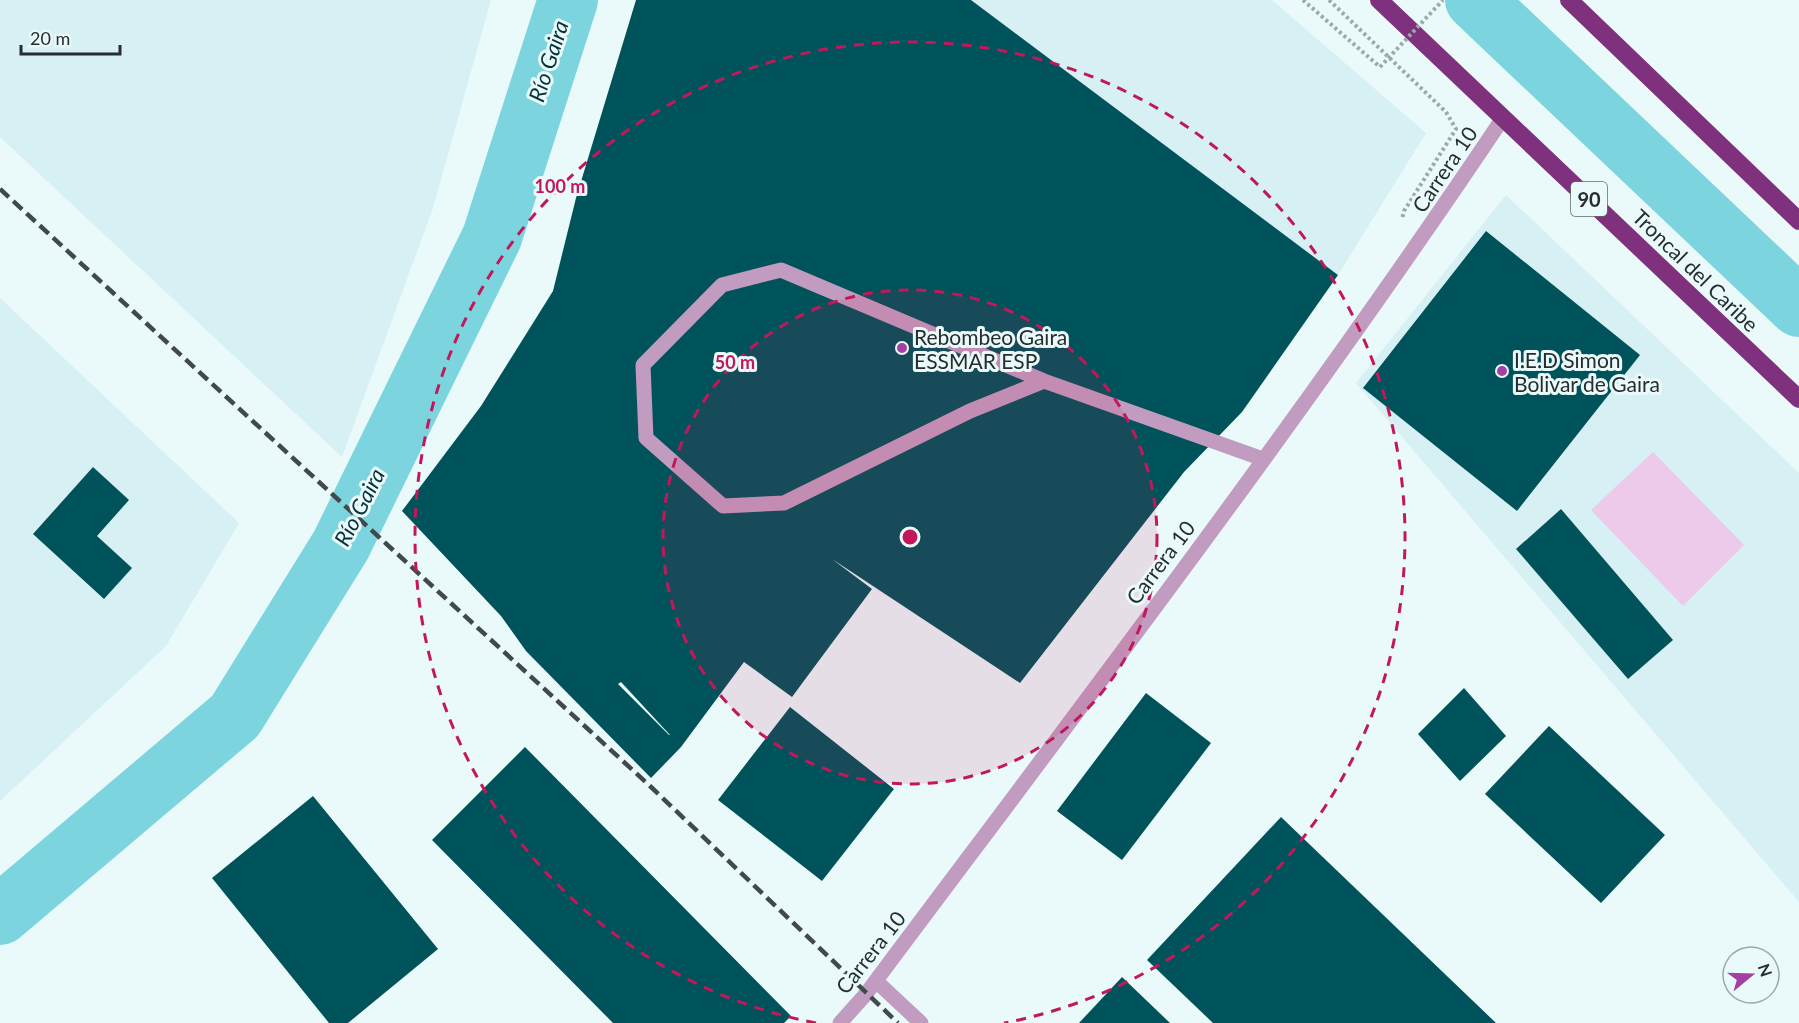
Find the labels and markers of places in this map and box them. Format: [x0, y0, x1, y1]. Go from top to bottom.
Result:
place label: Rebombeo Gaira ESSMAR ESP [914, 324, 1067, 373]
marker: Rebombeo Gaira ESSMAR ESP [895, 341, 909, 355]
place label: I.E.D Simon Bolivar de Gaira [1514, 347, 1660, 396]
marker: I.E.D Simon Bolivar de Gaira [1495, 364, 1509, 378]
centre of rings [900, 527, 920, 547]

